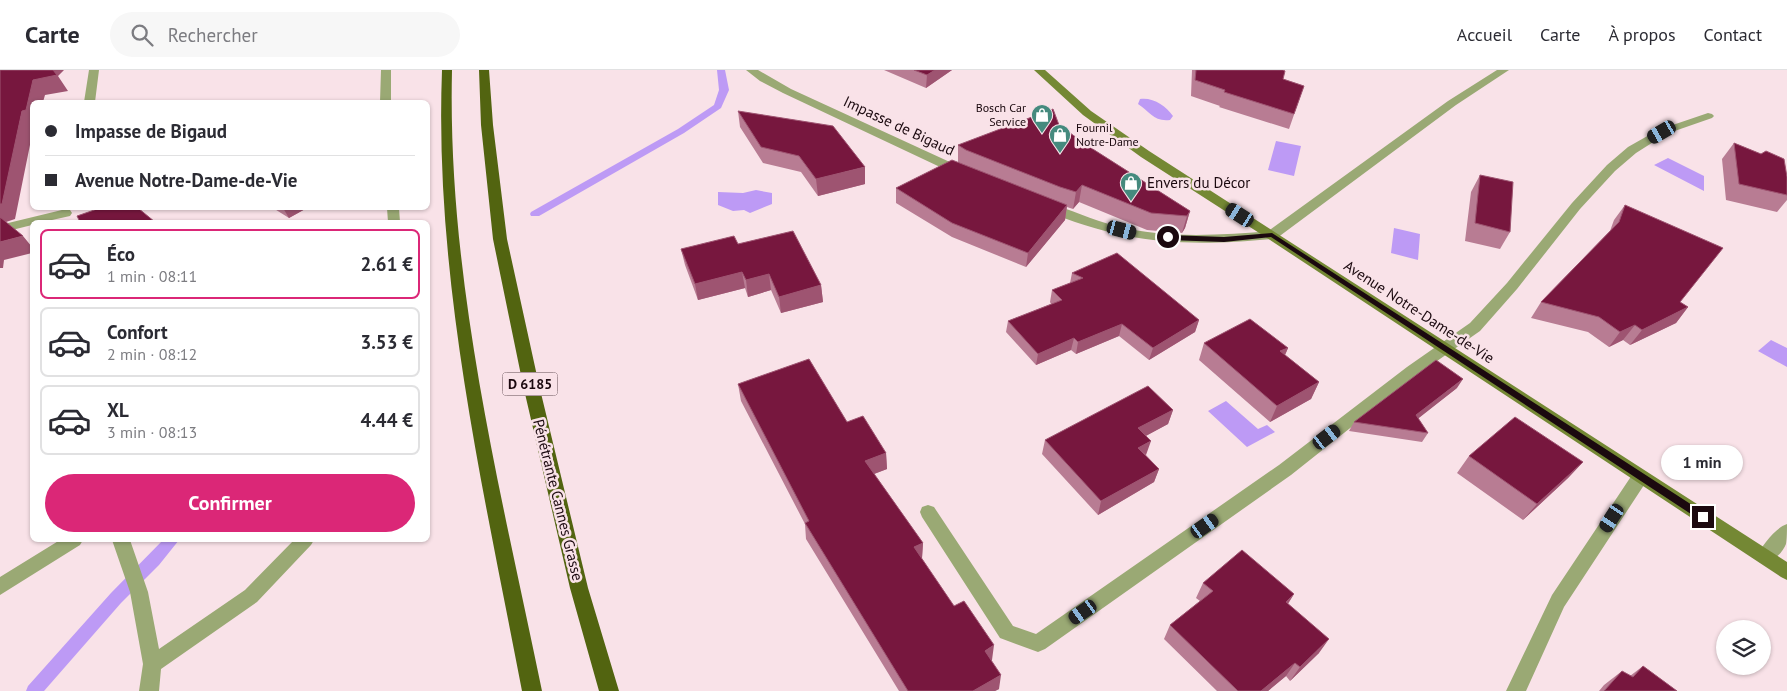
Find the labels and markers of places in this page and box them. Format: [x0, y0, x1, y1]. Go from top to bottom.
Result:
place label: Bosch Car Service [976, 100, 1026, 129]
shop icon: Bosch Car Service [1030, 103, 1054, 134]
place label: Fournil Notre-Dame [1076, 120, 1139, 149]
shop icon: Fournil Notre-Dame [1048, 123, 1072, 154]
shop icon: Envers du Décor [1119, 171, 1143, 202]
place label: Envers du Décor [1147, 173, 1250, 192]

